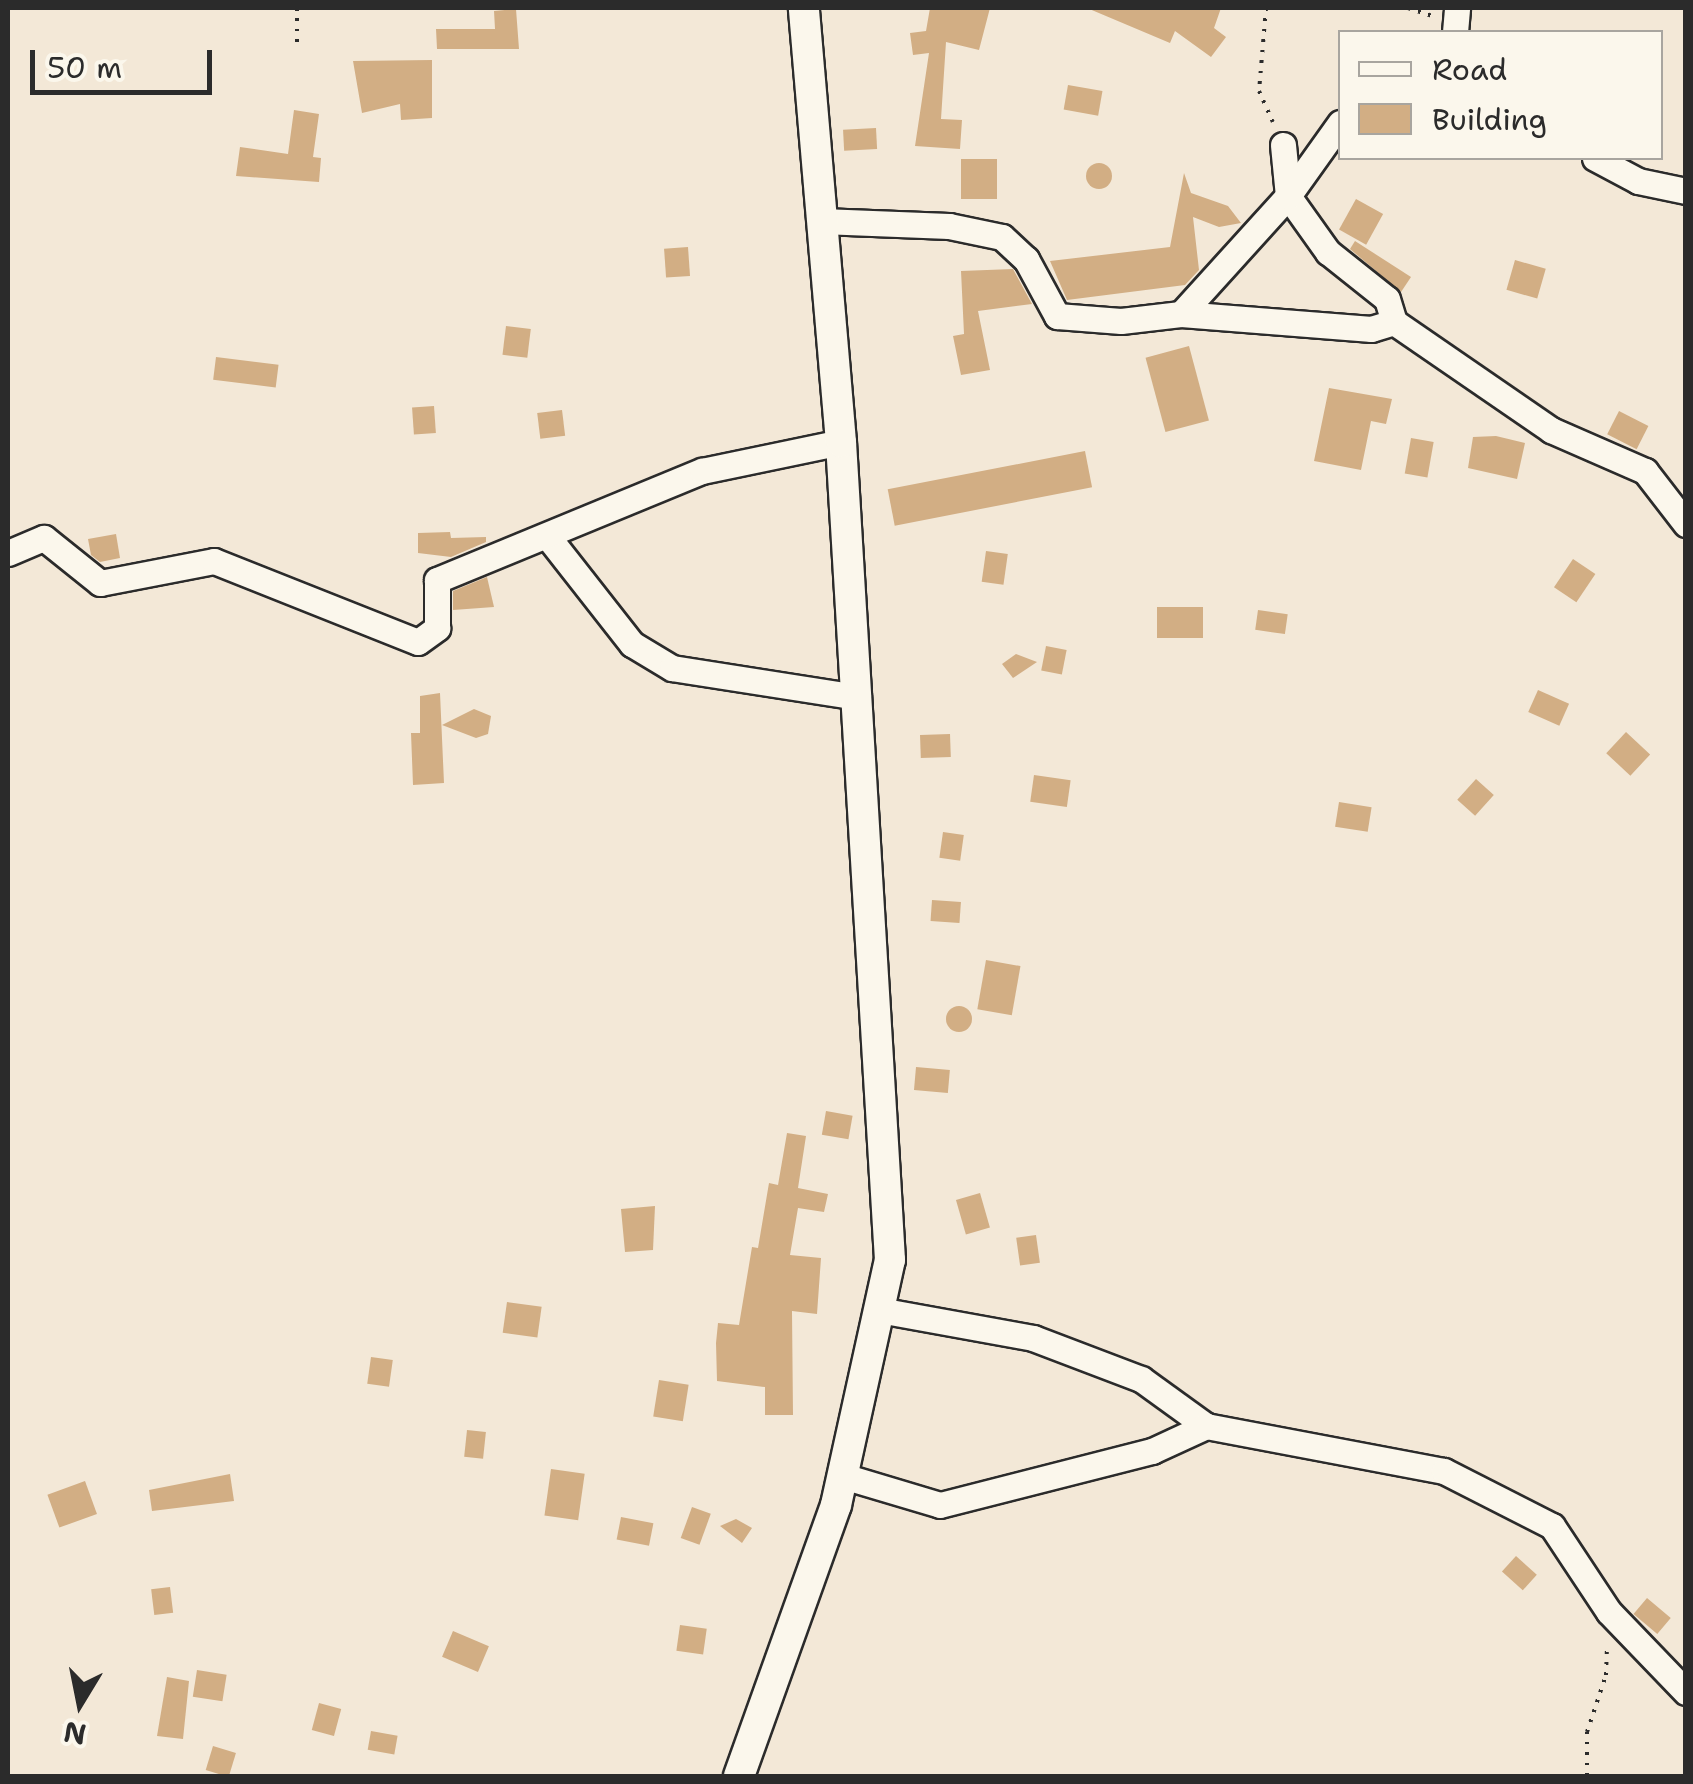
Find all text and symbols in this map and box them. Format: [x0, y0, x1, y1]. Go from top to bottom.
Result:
scale bar [35, 30, 218, 92]
legend [1338, 30, 1663, 160]
text: 50 m [47, 47, 122, 88]
text: Road [1432, 49, 1507, 90]
text: Building [1432, 99, 1547, 140]
north arrow [30, 1654, 130, 1754]
text: N [61, 1713, 89, 1754]

